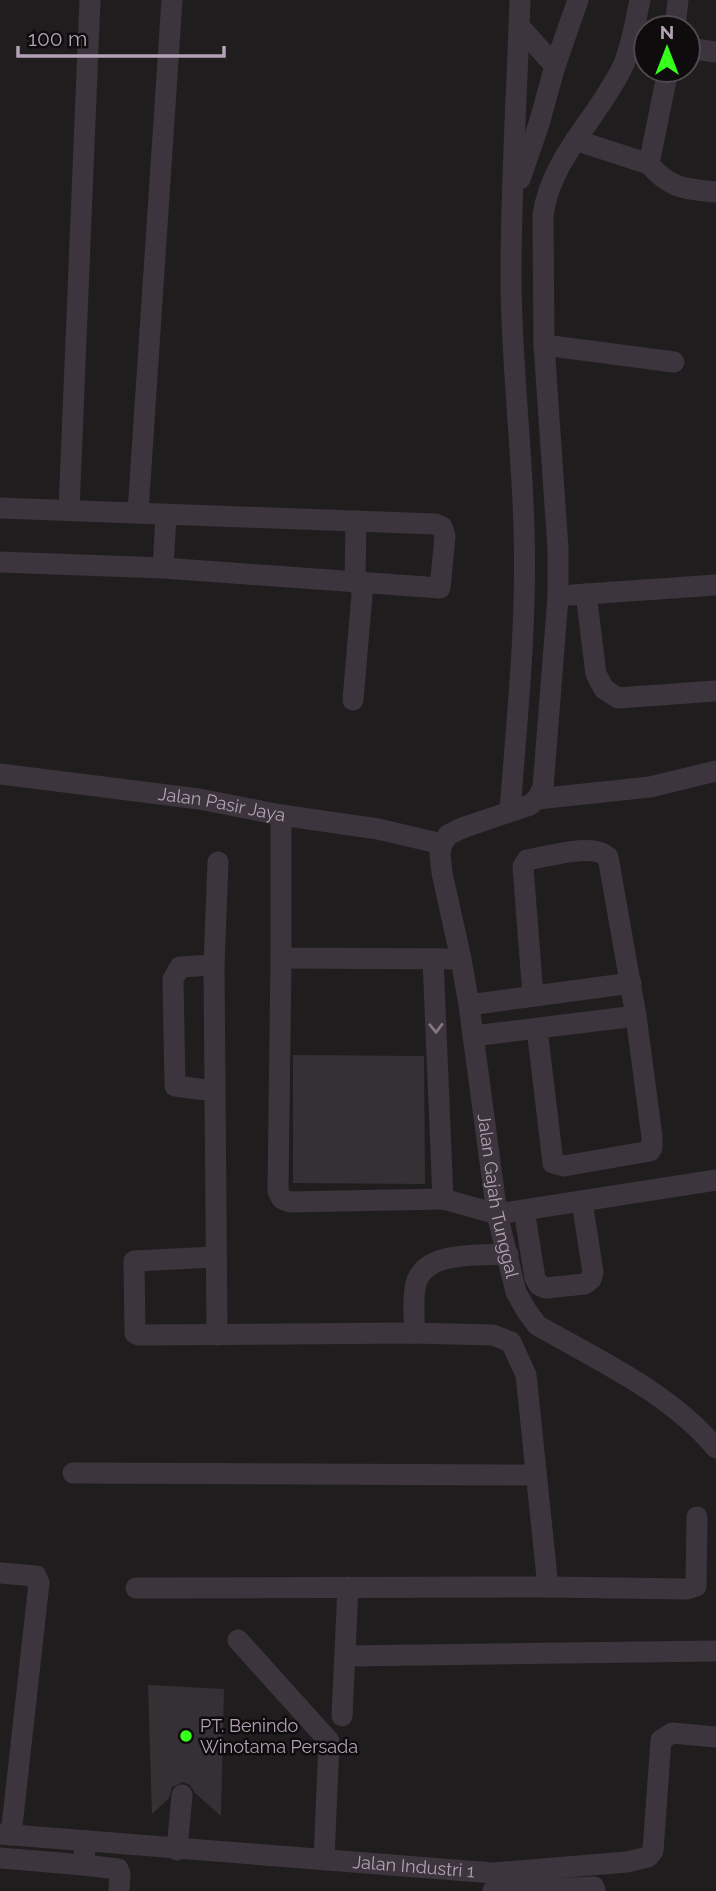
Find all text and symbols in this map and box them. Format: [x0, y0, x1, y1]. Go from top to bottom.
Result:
scale bar [18, 14, 224, 58]
north arrow [632, 14, 702, 84]
text: N [660, 21, 674, 43]
text: 100 m [28, 26, 87, 51]
street label: Jalan Pasir Jaya [157, 783, 287, 826]
one-way arrow [428, 1022, 443, 1033]
street label: Jalan Gajah Tunggal [474, 1112, 523, 1280]
place label: PT. Benindo Winotama Persada [200, 1715, 358, 1757]
marker: PT. Benindo Winotama Persada [178, 1728, 194, 1744]
street label: Jalan Industri 1 [352, 1851, 476, 1882]

